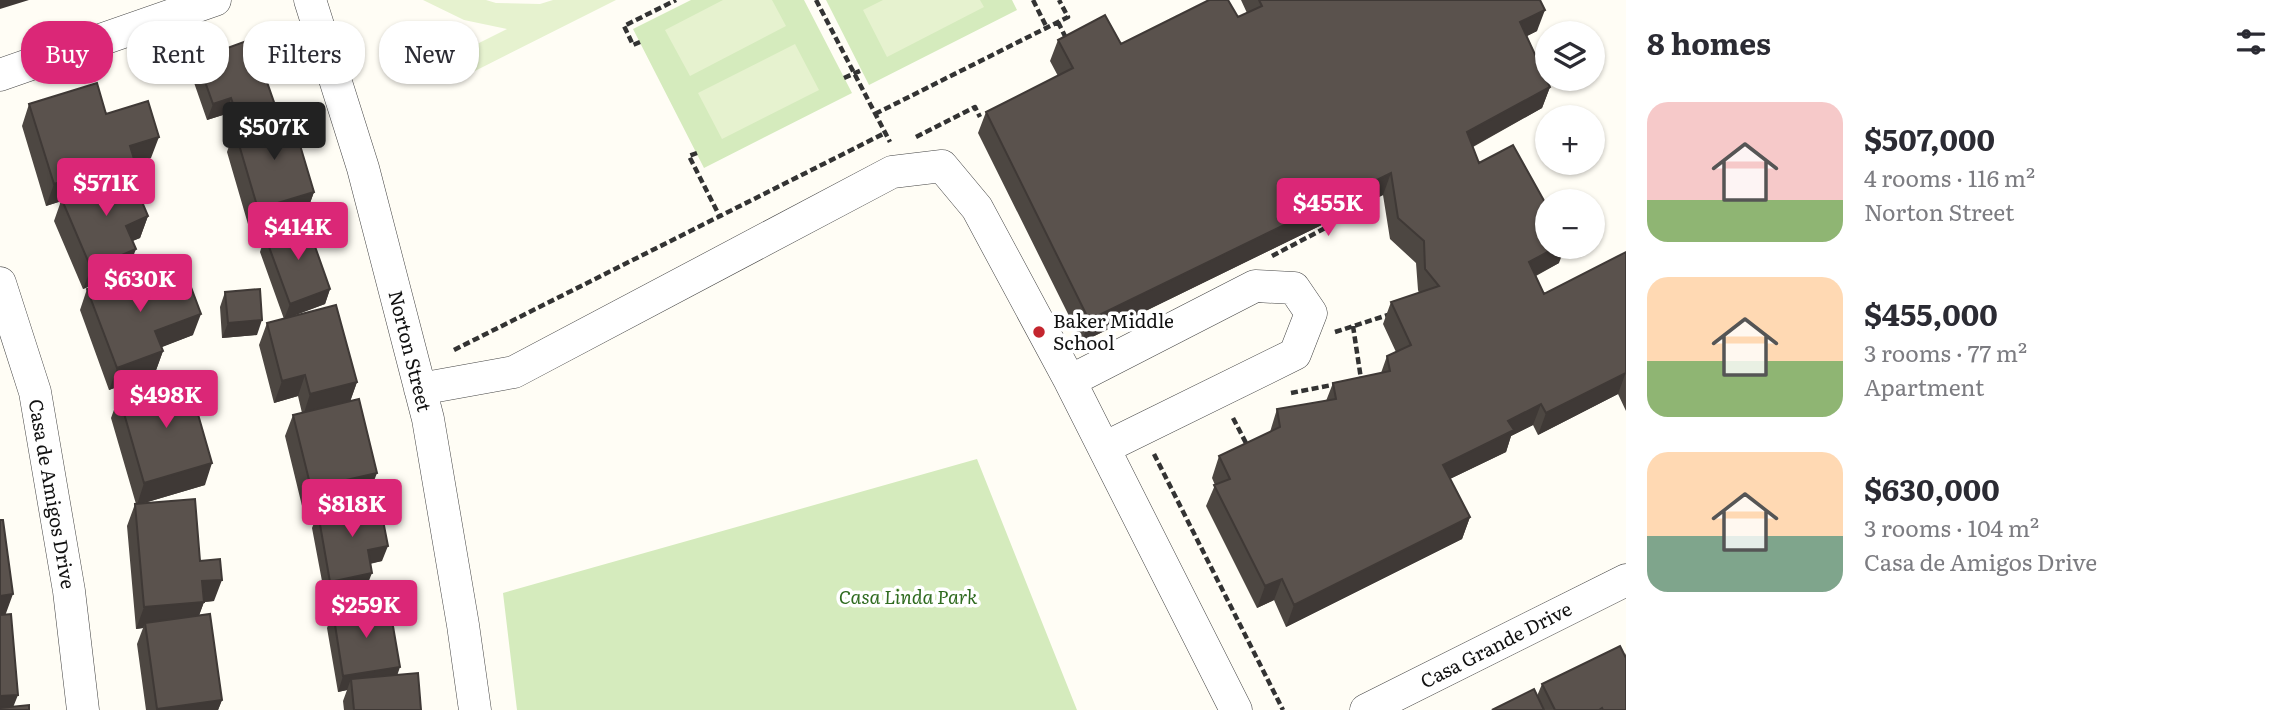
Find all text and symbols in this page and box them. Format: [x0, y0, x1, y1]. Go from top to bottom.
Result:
text: 8 homes [1647, 20, 1771, 64]
chip: Buy [21, 21, 113, 84]
chip: Rent [127, 21, 229, 84]
chip: Filters [243, 21, 365, 84]
chip: New [379, 21, 479, 84]
map controls [1535, 21, 1605, 259]
button: layers [1535, 21, 1605, 91]
icon: filters [2232, 23, 2270, 61]
pin: $507K [225, 102, 323, 162]
button: + [1535, 105, 1605, 175]
text: $507K [239, 108, 309, 142]
text: $507,000 [1864, 116, 1995, 160]
icon: home [1703, 130, 1787, 214]
pin: $571K [57, 158, 155, 218]
text: 4 rooms · 116 m² [1864, 160, 2035, 194]
text: $571K [73, 164, 139, 198]
pin: $455K [1279, 178, 1377, 238]
text: $455K [1293, 184, 1363, 218]
button: − [1535, 189, 1605, 259]
text: Norton Street [1864, 194, 2014, 228]
pin: $414K [249, 202, 347, 262]
text: $414K [264, 208, 332, 242]
pin: $630K [91, 254, 189, 314]
text: $630K [104, 260, 176, 294]
street label: Norton Street [382, 287, 440, 415]
text: $455,000 [1864, 291, 1998, 335]
icon: home [1703, 305, 1787, 389]
place label: Baker Middle School [1053, 306, 1174, 356]
marker: Baker Middle School [1031, 324, 1047, 340]
text: 3 rooms · 77 m² [1864, 335, 2027, 369]
text: Apartment [1864, 369, 1984, 403]
pin: $498K [117, 370, 215, 430]
text: $498K [130, 376, 202, 410]
street label: Casa de Amigos Drive [22, 397, 84, 591]
text: $630,000 [1864, 466, 2000, 510]
pin: $818K [303, 480, 401, 539]
icon: home [1703, 480, 1787, 564]
text: $818K [318, 485, 386, 519]
text: 3 rooms · 104 m² [1864, 510, 2039, 544]
text: Casa de Amigos Drive [1864, 544, 2097, 578]
pin: $259K [317, 580, 415, 640]
park label: Casa Linda Park [839, 582, 978, 610]
text: $259K [331, 586, 401, 620]
street label: Casa Grande Drive [1415, 594, 1576, 694]

